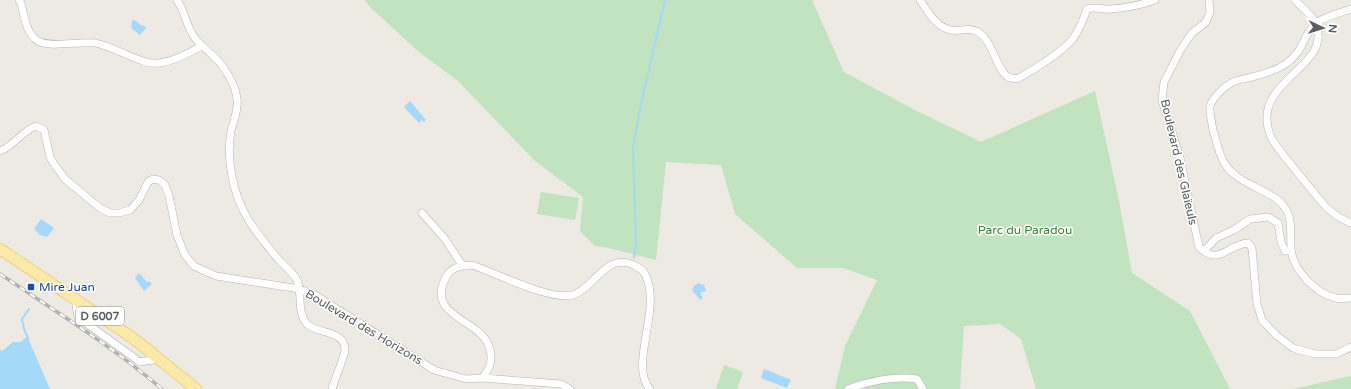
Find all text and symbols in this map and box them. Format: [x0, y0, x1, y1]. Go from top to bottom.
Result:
north arrow [1303, 8, 1343, 48]
text: N [1326, 24, 1339, 34]
street label: Boulevard des Glaïeuls [1158, 98, 1200, 226]
park label: Parc du Paradou [978, 223, 1072, 237]
place label: Mire Juan [39, 280, 95, 294]
marker: Mire Juan [26, 282, 36, 292]
street label: Boulevard des Horizons [303, 286, 425, 368]
road number: D 6007 [76, 307, 124, 325]

